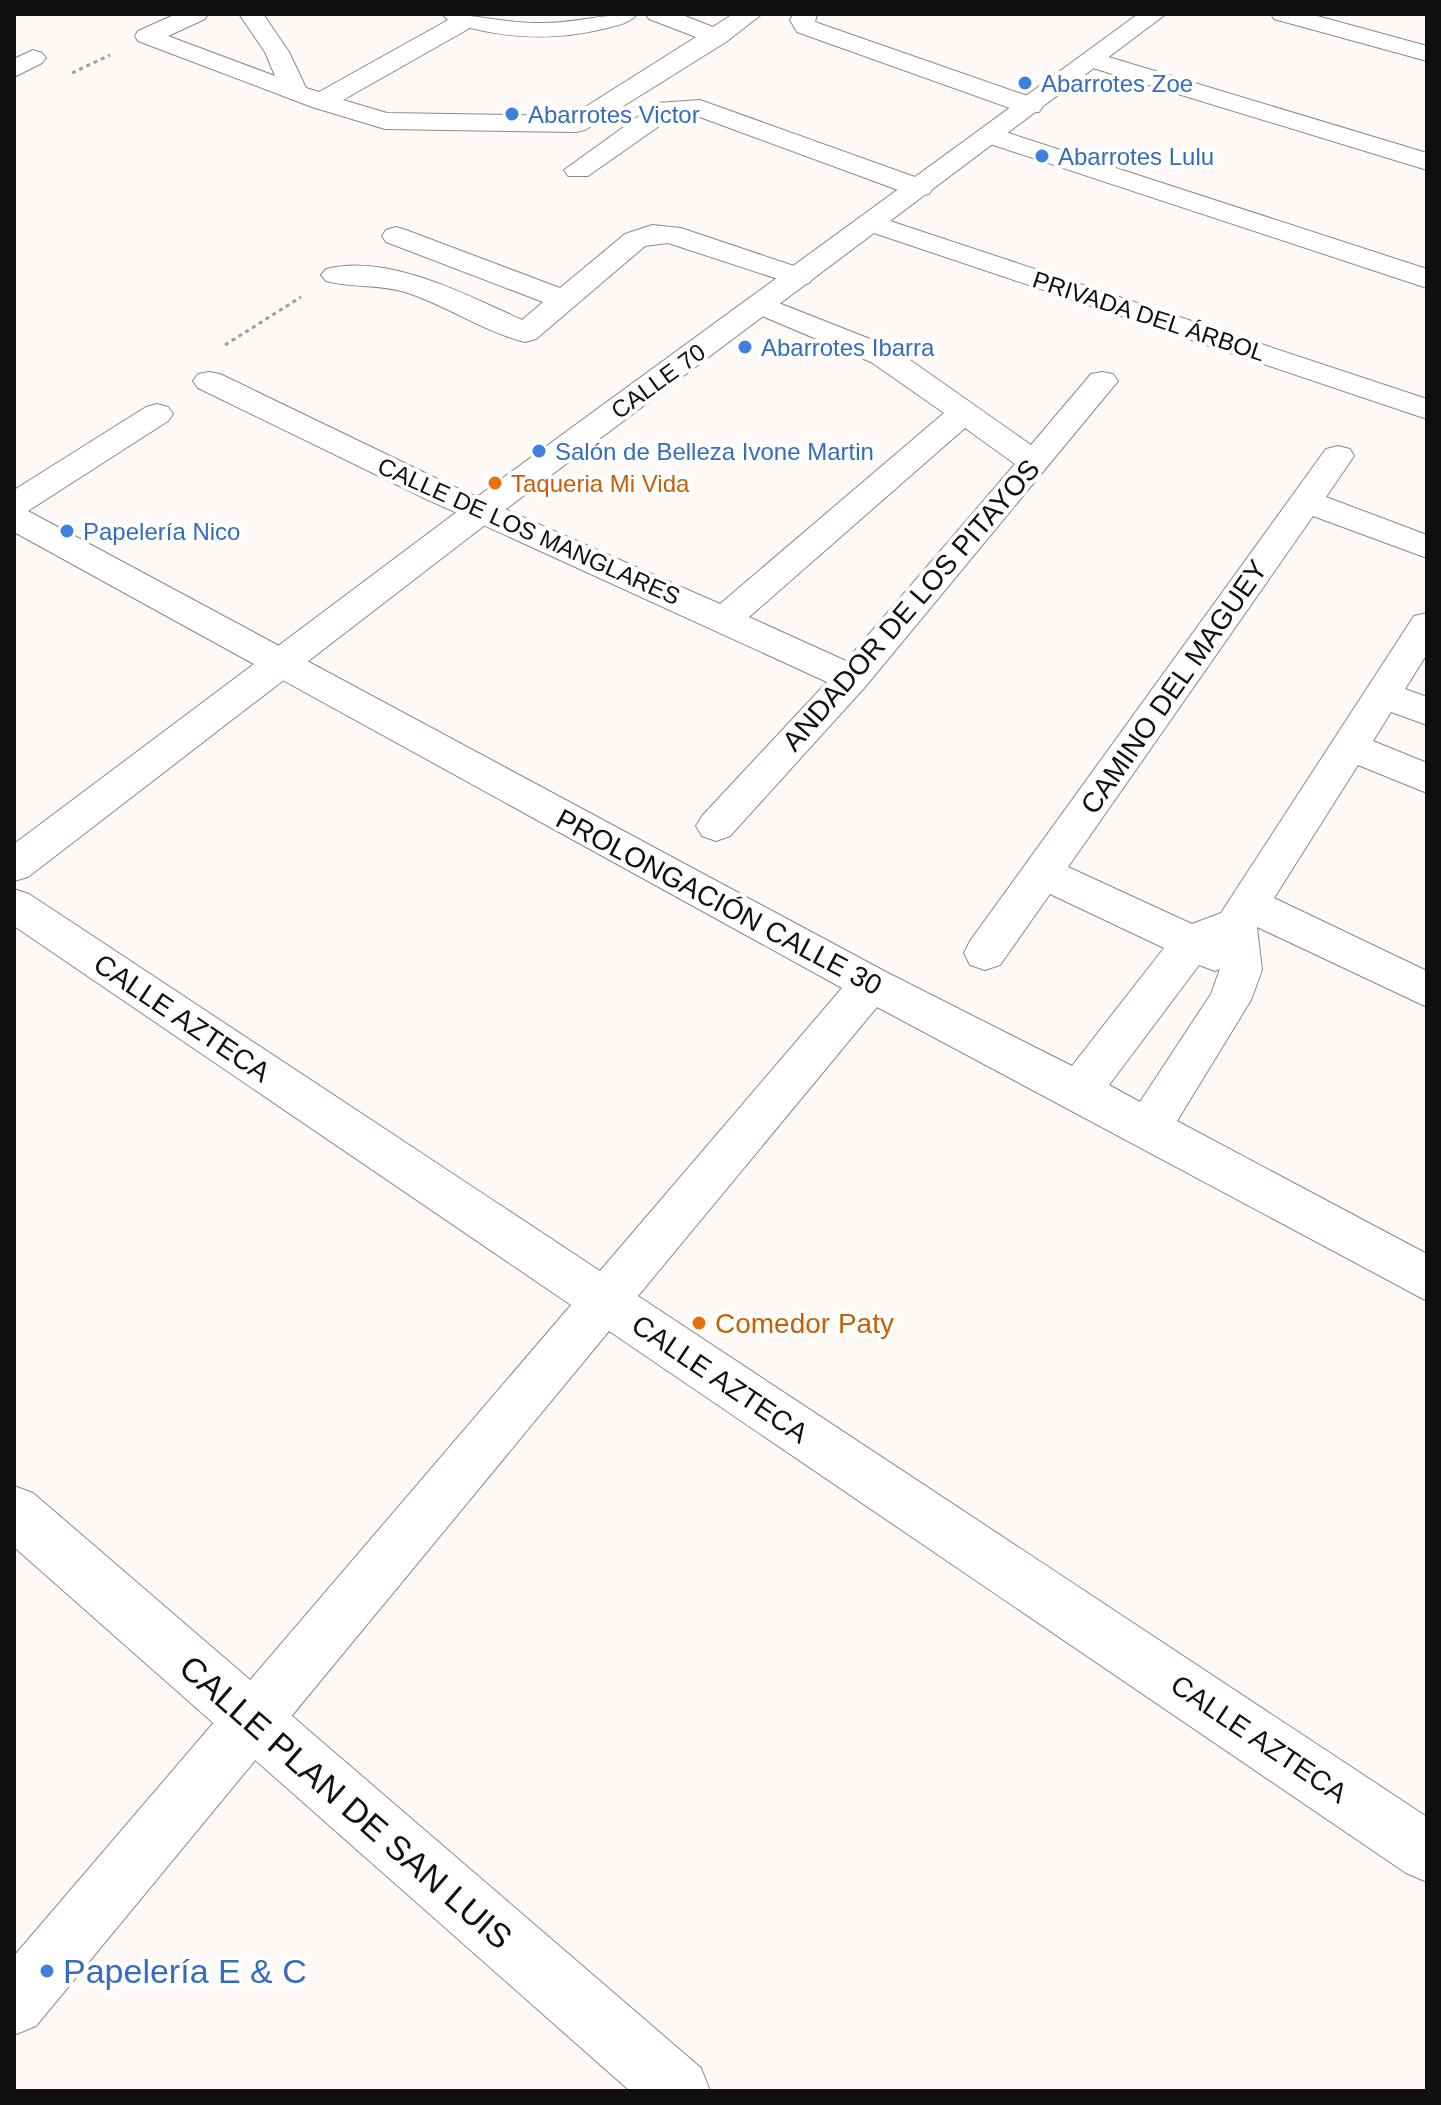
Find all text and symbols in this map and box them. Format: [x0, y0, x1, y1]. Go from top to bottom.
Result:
place label: Abarrotes Zoe [1041, 70, 1193, 97]
marker: Abarrotes Zoe [1016, 74, 1034, 92]
place label: Abarrotes Victor [528, 101, 700, 128]
marker: Abarrotes Victor [503, 105, 521, 123]
place label: Abarrotes Lulu [1058, 143, 1214, 170]
marker: Abarrotes Lulu [1033, 147, 1051, 165]
street label: PRIVADA DEL ÁRBOL [1029, 266, 1269, 366]
place label: Abarrotes Ibarra [761, 334, 935, 361]
street label: CALLE 70 [606, 338, 710, 424]
marker: Abarrotes Ibarra [736, 338, 754, 356]
place label: Salón de Belleza Ivone Martin [555, 438, 874, 465]
marker: Salón de Belleza Ivone Martin [530, 442, 548, 460]
street label: CALLE DE LOS MANGLARES [374, 452, 684, 610]
street label: ANDADOR DE LOS PITAYOS [776, 453, 1046, 757]
place label: Taqueria Mi Vida [511, 470, 690, 497]
marker: Taqueria Mi Vida [486, 474, 504, 492]
place label: Papelería Nico [83, 518, 240, 545]
marker: Papelería Nico [58, 522, 76, 540]
street label: CAMINO DEL MAGUEY [1075, 554, 1274, 820]
street label: PROLONGACIÓN CALLE 30 [551, 803, 887, 1001]
street label: CALLE AZTECA [88, 948, 276, 1088]
place label: Comedor Paty [715, 1308, 894, 1339]
street label: CALLE AZTECA [626, 1309, 814, 1449]
marker: Comedor Paty [690, 1314, 708, 1332]
street label: CALLE PLAN DE SAN LUIS [172, 1648, 520, 1956]
street label: CALLE AZTECA [1165, 1669, 1353, 1809]
place label: Papelería E & C [63, 1952, 307, 1990]
marker: Papelería E & C [38, 1962, 56, 1980]

